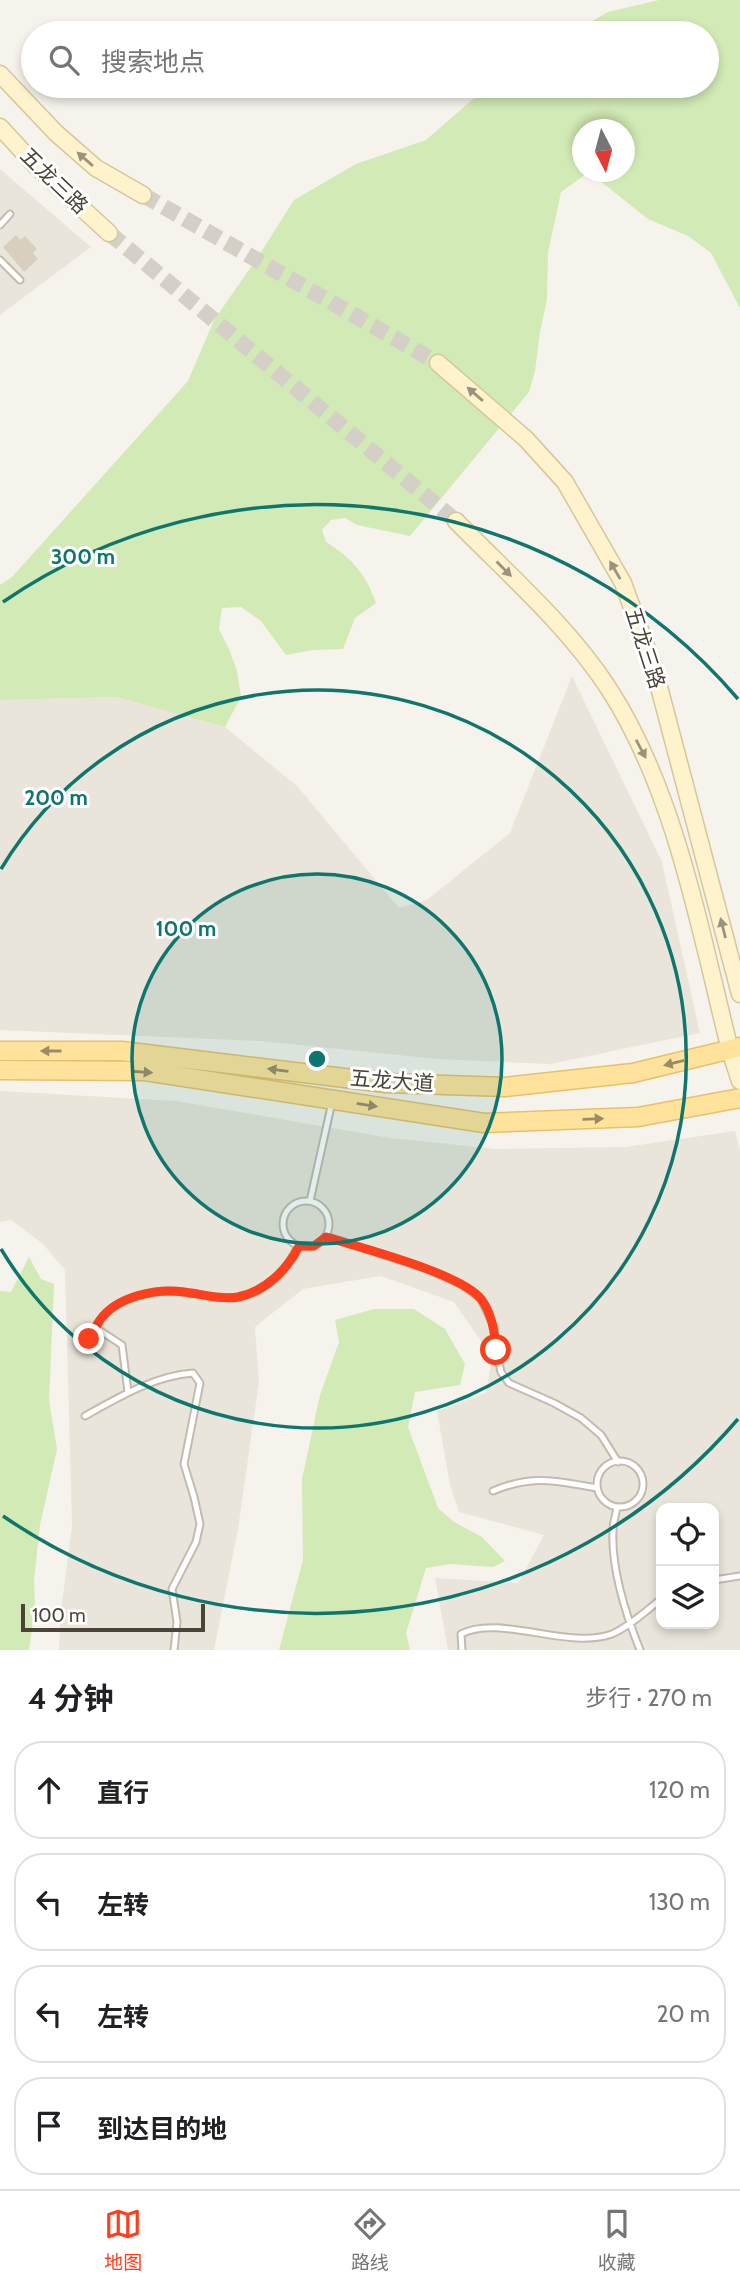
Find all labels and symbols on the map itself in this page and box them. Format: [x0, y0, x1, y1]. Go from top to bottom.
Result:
north arrow [572, 119, 635, 182]
street label: 五龙三路 [15, 142, 93, 219]
one-way arrow [77, 152, 94, 167]
one-way arrow [466, 386, 484, 402]
text: 300 m [51, 544, 115, 569]
one-way arrow [610, 560, 622, 580]
one-way arrow [495, 561, 512, 578]
street label: 五龙三路 [621, 604, 670, 692]
one-way arrow [635, 739, 647, 758]
text: 200 m [24, 785, 88, 810]
text: 100 m [156, 916, 216, 941]
one-way arrow [717, 917, 728, 939]
one-way arrow [40, 1045, 62, 1057]
centre of rings [305, 1047, 329, 1071]
one-way arrow [663, 1058, 685, 1069]
one-way arrow [266, 1064, 288, 1075]
street label: 五龙大道 [349, 1065, 435, 1096]
one-way arrow [131, 1067, 153, 1078]
one-way arrow [356, 1100, 378, 1111]
one-way arrow [582, 1113, 604, 1124]
route end [73, 1323, 104, 1354]
route start [480, 1334, 511, 1365]
scale bar [21, 1601, 205, 1633]

